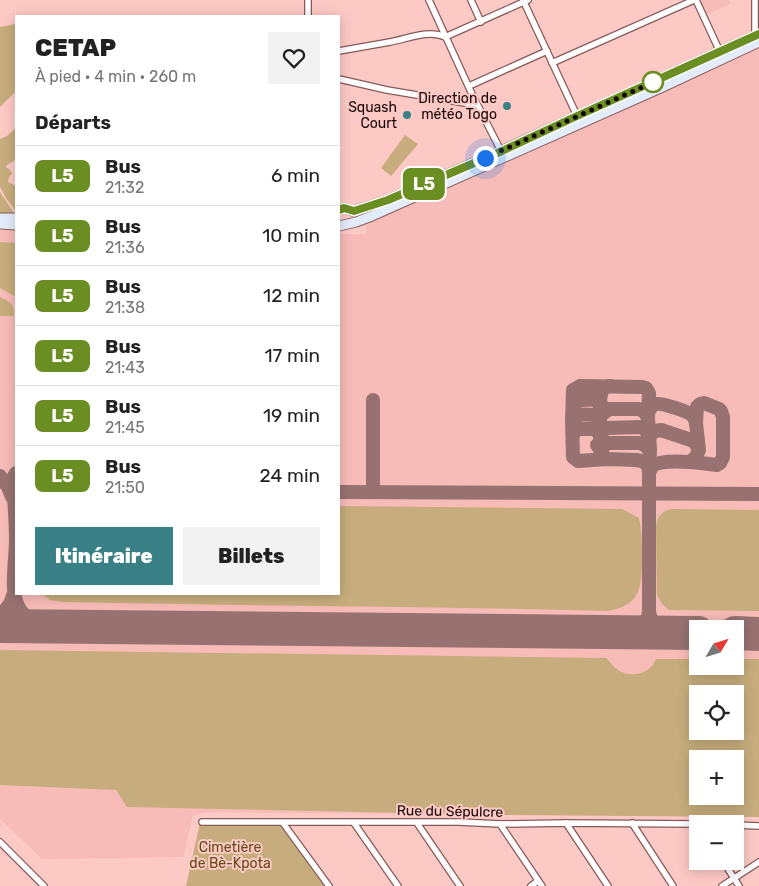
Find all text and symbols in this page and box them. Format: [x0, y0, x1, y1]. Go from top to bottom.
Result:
button: heart [268, 32, 320, 84]
text: CETAP [35, 34, 116, 62]
text: À pied · 4 min · 260 m [35, 67, 196, 86]
unlabelled marker [642, 71, 664, 93]
place label: Direction de météo Togo [418, 90, 497, 123]
place label: Squash Court [348, 99, 398, 132]
marker: Direction de météo Togo [501, 100, 513, 112]
marker: Squash Court [401, 109, 413, 121]
text: Départs [35, 111, 111, 134]
your location [473, 146, 498, 171]
text: Bus [105, 155, 141, 178]
text: 6 min [271, 164, 320, 187]
text: L5 [51, 165, 74, 187]
line badge: L5 [402, 168, 446, 200]
text: L5 [413, 173, 435, 195]
text: 21:32 [105, 178, 144, 197]
text: Bus [105, 215, 141, 238]
text: 10 min [262, 224, 320, 247]
text: L5 [51, 225, 74, 247]
text: 21:36 [105, 238, 145, 257]
text: Bus [105, 275, 141, 298]
text: 12 min [263, 284, 320, 307]
text: L5 [51, 285, 74, 307]
text: 21:38 [105, 298, 145, 317]
text: Bus [105, 335, 141, 358]
text: 17 min [264, 344, 320, 367]
text: L5 [51, 345, 74, 367]
text: 21:43 [105, 358, 145, 377]
text: Bus [105, 395, 141, 418]
text: 19 min [263, 404, 320, 427]
text: L5 [51, 405, 74, 427]
text: 21:45 [105, 418, 145, 437]
text: Bus [105, 455, 141, 478]
text: 24 min [260, 464, 320, 487]
text: L5 [51, 465, 74, 487]
text: 21:50 [105, 478, 145, 497]
button: Itinéraire [35, 527, 173, 585]
button: Billets [183, 527, 320, 585]
north arrow [689, 620, 744, 675]
map controls [689, 620, 744, 870]
button: locate [689, 685, 744, 740]
button: + [689, 750, 744, 805]
street label: Rue du Sépulcre [397, 802, 504, 821]
button: − [689, 815, 744, 870]
park label: Cimetière de Bè-Kpota [189, 839, 271, 872]

